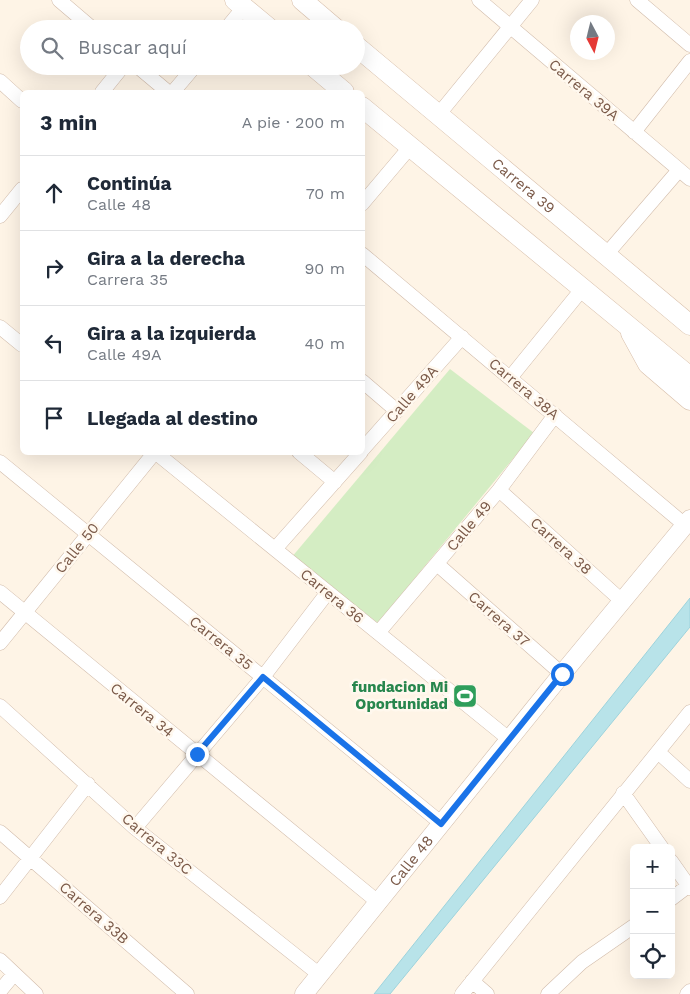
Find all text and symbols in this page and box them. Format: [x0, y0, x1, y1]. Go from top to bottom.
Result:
north arrow [570, 15, 615, 60]
search box [20, 20, 365, 75]
icon: search [38, 34, 66, 62]
text: Buscar aquí [78, 36, 187, 59]
street label: Carrera 39A [545, 55, 623, 125]
text: 3 min [40, 110, 97, 135]
text: A pie · 200 m [242, 113, 345, 132]
street label: Carrera 39 [488, 154, 559, 217]
text: Continúa [87, 172, 171, 195]
icon: ahead [40, 179, 68, 207]
text: 70 m [306, 184, 345, 203]
text: Calle 48 [87, 195, 151, 214]
text: Gira a la derecha [87, 247, 245, 270]
icon: right [40, 254, 68, 282]
text: 90 m [304, 259, 345, 278]
text: Carrera 35 [87, 270, 168, 289]
text: Gira a la izquierda [87, 322, 256, 345]
icon: left [40, 329, 68, 357]
text: 40 m [305, 334, 345, 353]
text: Calle 49A [87, 345, 162, 364]
street label: Carrera 38A [485, 354, 563, 424]
street label: Calle 49A [382, 362, 442, 426]
icon: arrive [40, 404, 68, 432]
text: Llegada al destino [87, 407, 258, 430]
street label: Calle 49 [443, 497, 495, 555]
street label: Carrera 38 [527, 514, 595, 578]
street label: Calle 50 [51, 519, 103, 577]
street label: Carrera 36 [297, 565, 367, 627]
street label: Carrera 37 [465, 588, 533, 650]
street label: Carrera 35 [186, 612, 256, 674]
route start [551, 663, 574, 686]
place label: fundacion Mi Oportunidad [352, 678, 448, 713]
street label: Carrera 34 [107, 679, 177, 741]
sports icon: fundacion Mi Oportunidad [452, 683, 478, 709]
route end [186, 743, 209, 766]
street label: Carrera 33C [118, 809, 196, 879]
street label: Calle 48 [385, 832, 437, 890]
map controls [630, 844, 675, 979]
button: + [630, 844, 675, 889]
street label: Carrera 33B [56, 878, 132, 948]
button: − [630, 889, 675, 934]
button: locate [630, 934, 675, 979]

